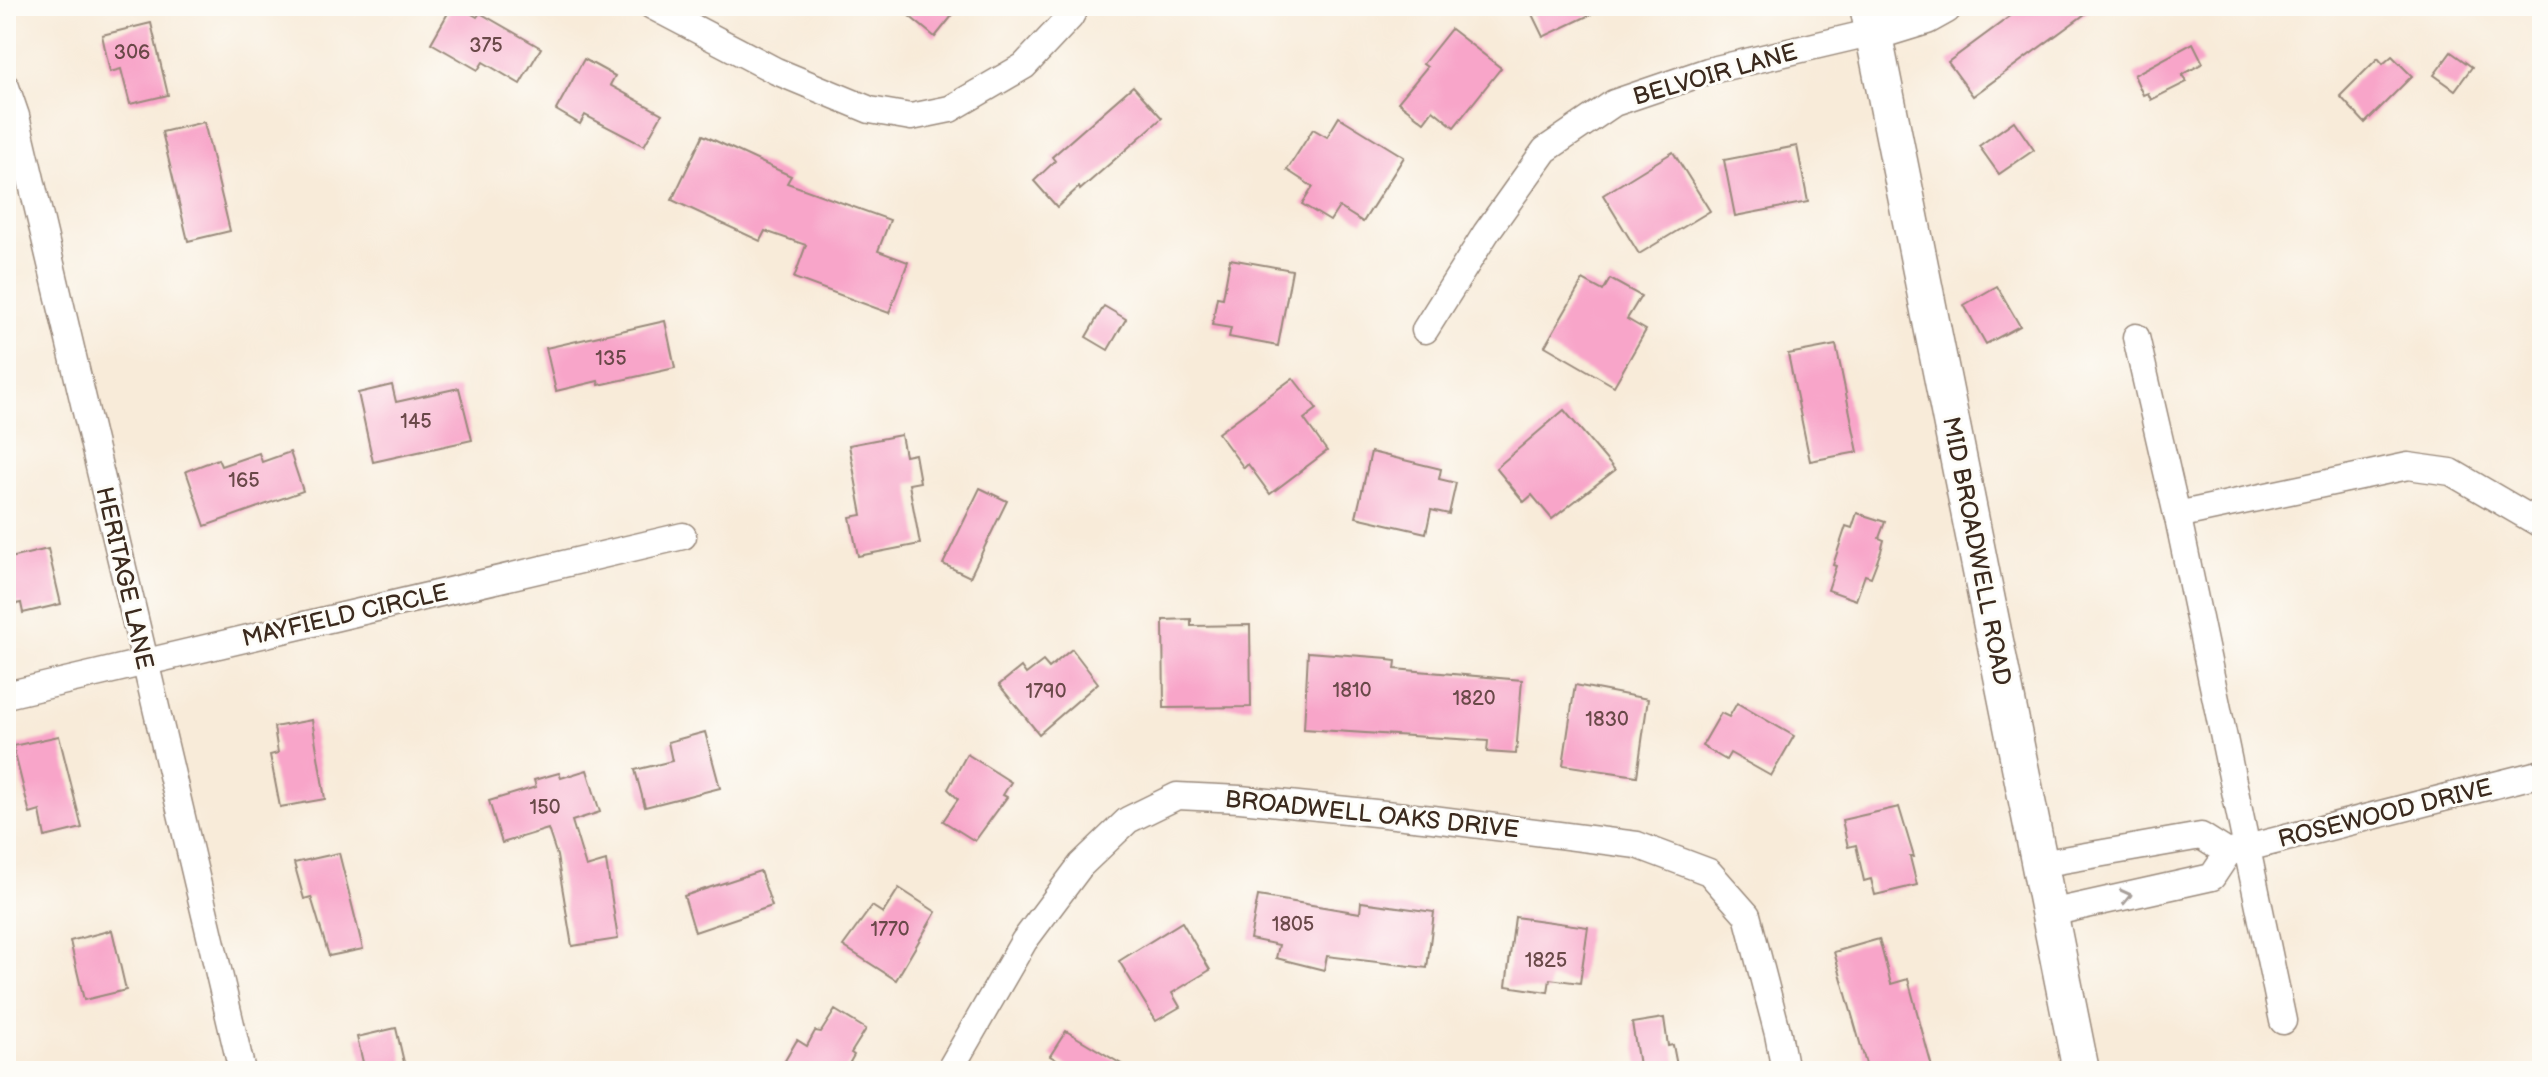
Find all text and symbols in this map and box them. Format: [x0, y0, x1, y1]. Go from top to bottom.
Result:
house number: 375 [469, 34, 503, 58]
street label: BELVOIR LANE [1630, 37, 1801, 112]
house number: 306 [114, 41, 150, 65]
house number: 135 [595, 347, 627, 371]
house number: 145 [400, 410, 432, 434]
street label: MID BROADWELL ROAD [1936, 414, 2017, 688]
house number: 165 [228, 469, 260, 493]
street label: HERITAGE LANE [89, 484, 160, 672]
street label: MAYFIELD CIRCLE [239, 578, 451, 653]
house number: 1810 [1333, 679, 1371, 703]
house number: 1790 [1026, 680, 1066, 704]
house number: 1820 [1453, 687, 1495, 711]
house number: 1830 [1585, 708, 1629, 732]
street label: ROSEWOOD DRIVE [2275, 773, 2495, 854]
street label: BROADWELL OAKS DRIVE [1223, 785, 1520, 844]
house number: 150 [530, 796, 560, 820]
one-way arrow [2118, 888, 2132, 905]
house number: 1805 [1272, 913, 1314, 937]
house number: 1770 [870, 918, 910, 942]
house number: 1825 [1525, 949, 1567, 973]

